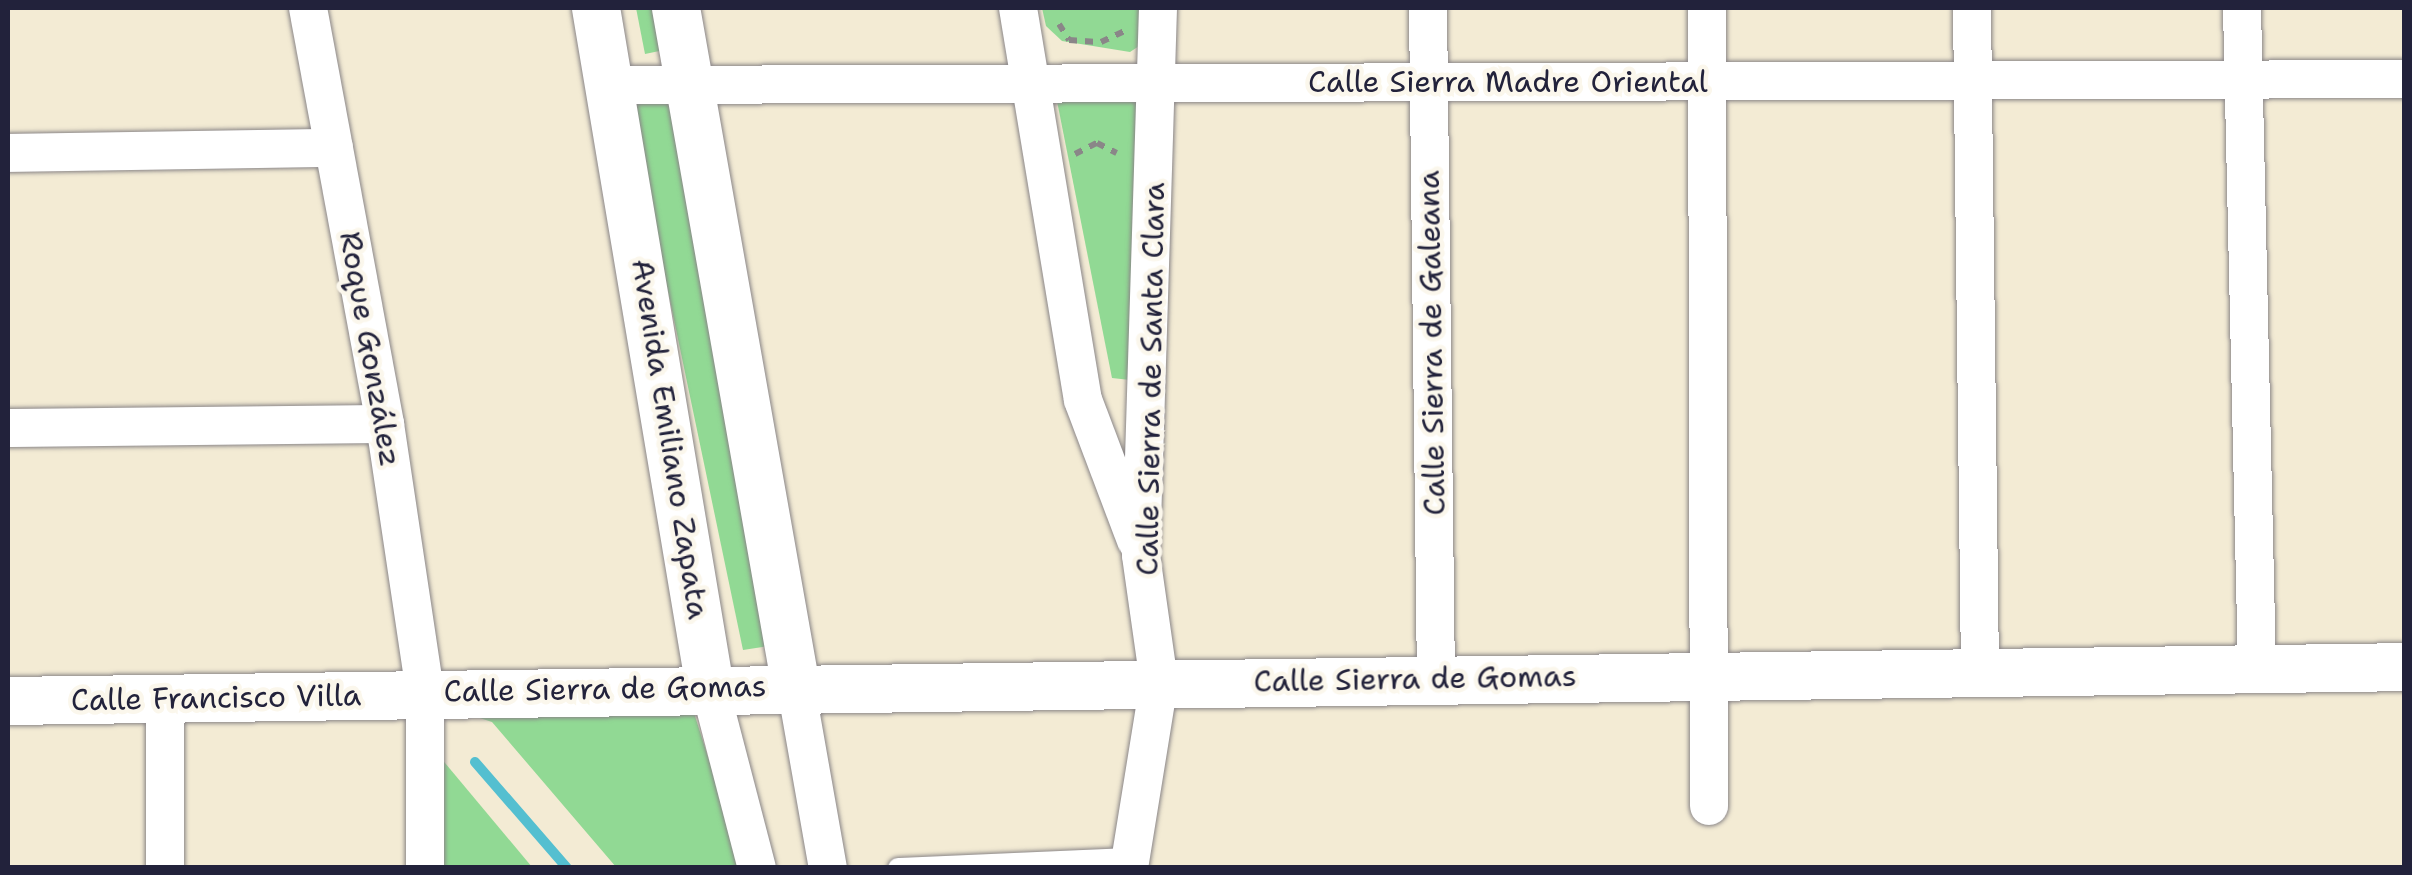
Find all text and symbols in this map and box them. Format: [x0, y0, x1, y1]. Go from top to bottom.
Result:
street label: Calle Sierra Madre Oriental [1308, 64, 1708, 100]
street label: Calle Sierra de Galeana [1411, 170, 1453, 516]
street label: Calle Sierra de Santa Clara [1130, 182, 1172, 576]
street label: Roque González [332, 229, 408, 469]
street label: Avenida Emiliano Zapata [624, 256, 716, 622]
street label: Calle Sierra de Gomas [1253, 658, 1577, 700]
street label: Calle Sierra de Gomas [443, 668, 767, 710]
street label: Calle Francisco Villa [70, 677, 362, 719]

